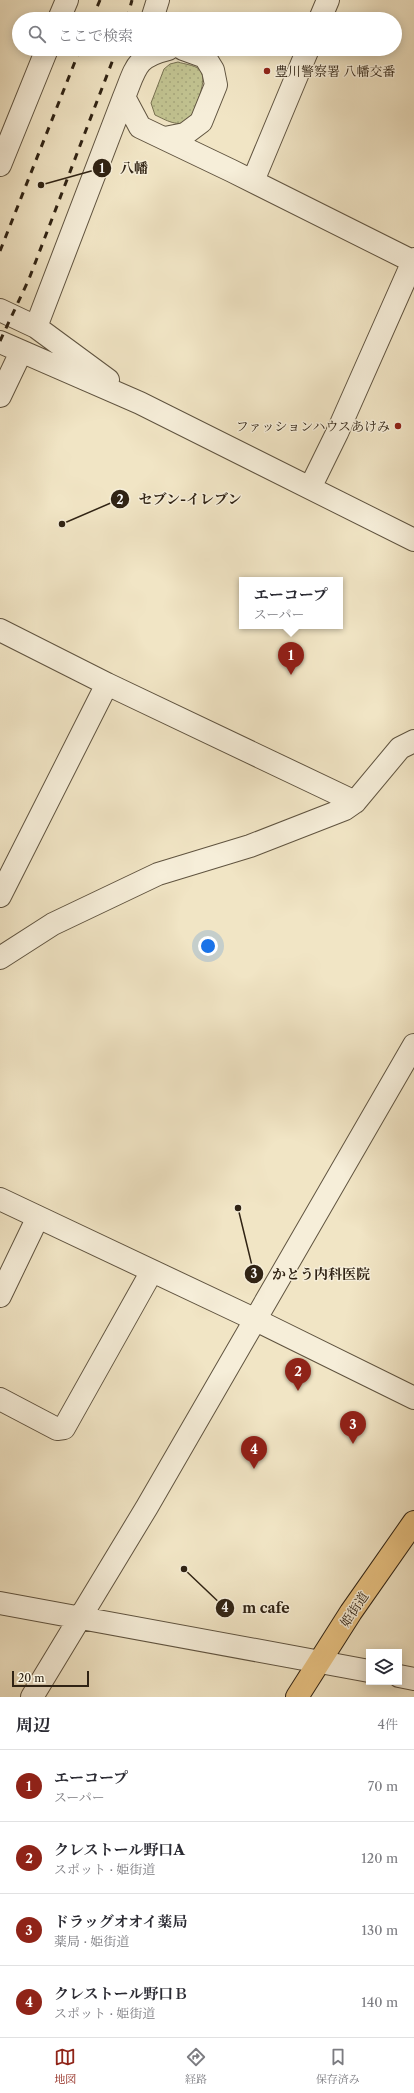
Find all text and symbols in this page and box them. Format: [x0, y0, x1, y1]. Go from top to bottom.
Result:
search box [12, 12, 402, 56]
icon: search [26, 23, 48, 45]
text: ここで検索 [58, 26, 133, 45]
place label: 豊川警察署 八幡交番 [275, 63, 395, 79]
marker: 豊川警察署 八幡交番 [262, 66, 272, 76]
callout: 八幡 [92, 155, 156, 181]
text: 八幡 [120, 159, 148, 177]
text: 1 [99, 161, 105, 176]
place label: ファッションハウスあけみ [236, 418, 390, 434]
marker: ファッションハウスあけみ [393, 421, 403, 431]
callout: セブン-イレブン [110, 486, 250, 512]
text: セブン-イレブン [138, 490, 242, 508]
text: 2 [116, 492, 124, 507]
popup [239, 577, 343, 629]
text: エーコープ [254, 585, 328, 604]
text: スーパー [254, 606, 305, 622]
pin: 1 [278, 642, 304, 675]
your location [198, 936, 218, 956]
callout: かとう内科医院 [244, 1261, 378, 1287]
text: かとう内科医院 [272, 1265, 370, 1283]
text: 3 [251, 1266, 258, 1281]
pin: 2 [285, 1358, 311, 1391]
pin: 3 [340, 1411, 366, 1444]
pin: 4 [241, 1436, 267, 1469]
street label: 姫街道 [336, 1588, 372, 1630]
callout: m cafe [215, 1595, 298, 1621]
text: m cafe [242, 1599, 290, 1617]
text: 4 [221, 1600, 229, 1615]
map controls [366, 1649, 402, 1685]
button: layers [366, 1649, 402, 1685]
scale bar [12, 1669, 89, 1688]
text: 20 m [18, 1671, 44, 1685]
text: 周辺 [16, 1715, 50, 1735]
text: 4件 [377, 1716, 398, 1732]
text: エーコープ [54, 1768, 128, 1787]
text: 1 [26, 1778, 32, 1794]
text: 70 m [368, 1778, 398, 1794]
text: スーパー [54, 1789, 105, 1805]
text: クレストール野口A [54, 1840, 185, 1859]
text: 2 [25, 1850, 33, 1866]
text: 120 m [361, 1850, 398, 1866]
text: スポット · 姫街道 [54, 1861, 156, 1877]
text: ドラッグオオイ薬局 [54, 1912, 188, 1931]
text: 3 [25, 1922, 33, 1938]
text: 130 m [362, 1922, 398, 1938]
text: 薬局 · 姫街道 [54, 1933, 130, 1949]
text: クレストール野口Ｂ [54, 1984, 188, 2003]
text: 4 [25, 1994, 33, 2010]
text: 140 m [361, 1994, 398, 2010]
text: スポット · 姫街道 [54, 2005, 156, 2021]
tab: 地図 [54, 2046, 76, 2086]
tab: 経路 [185, 2046, 207, 2086]
tab: 保存済み [316, 2046, 360, 2086]

